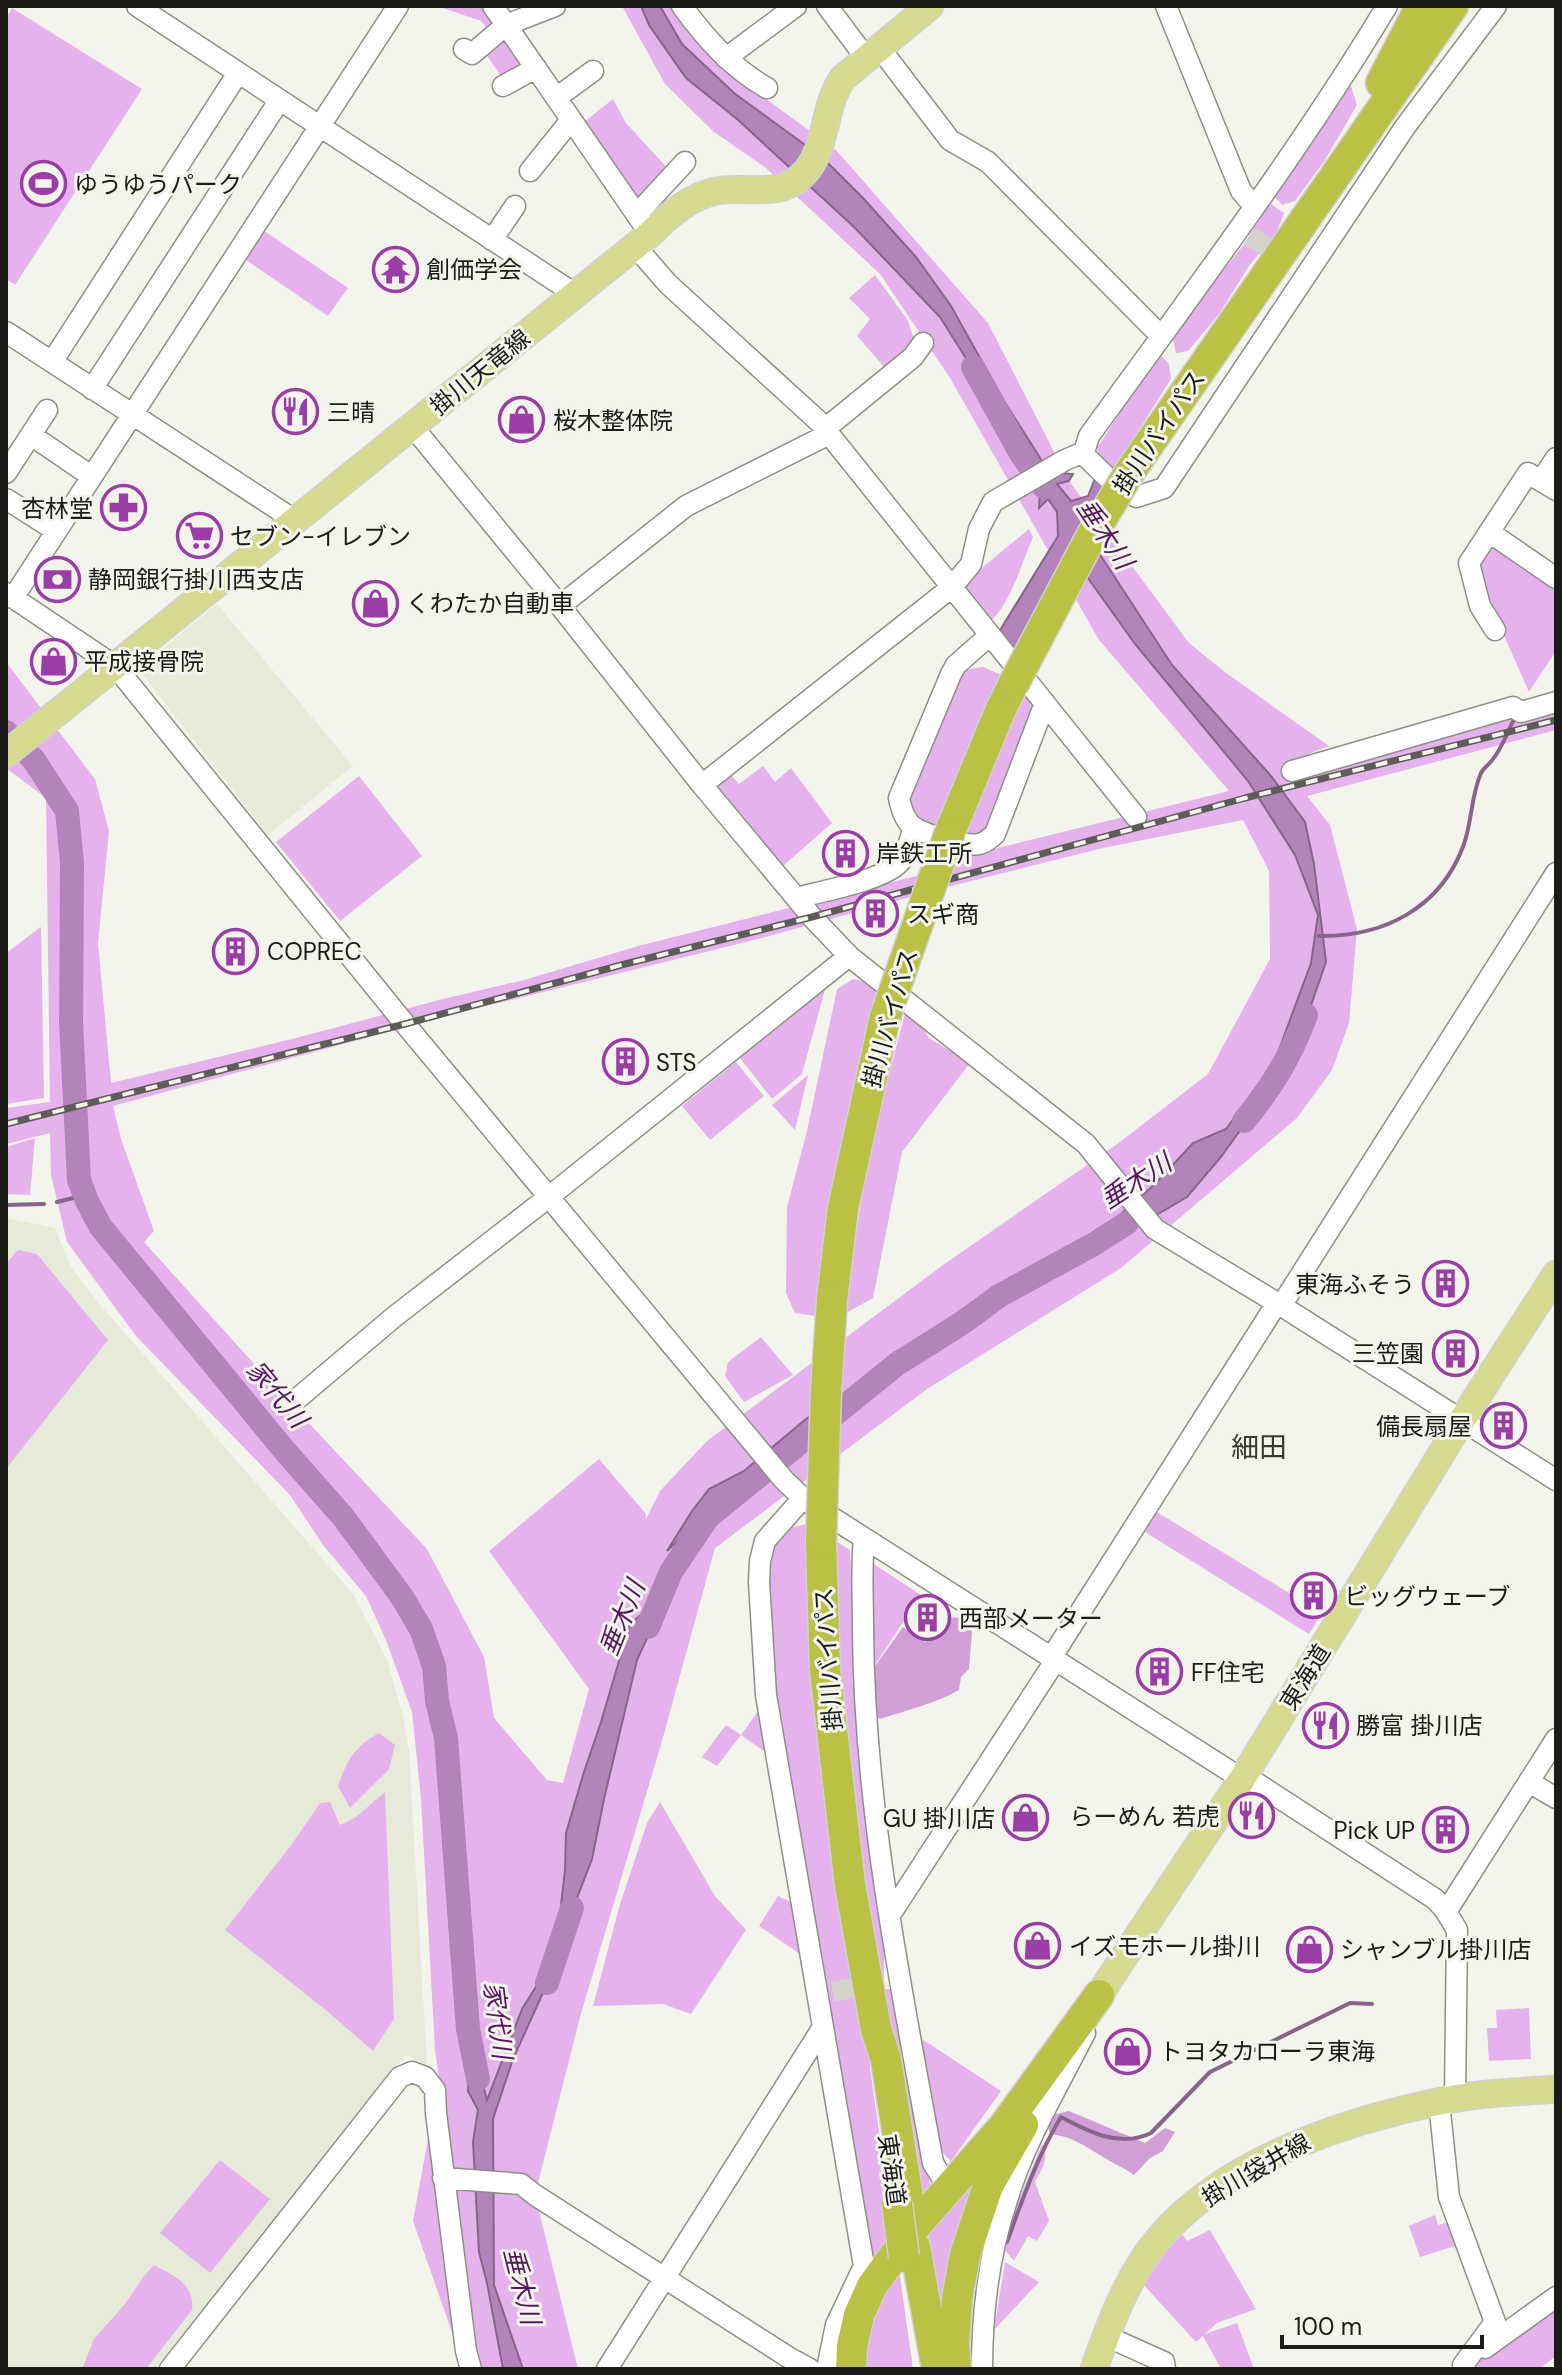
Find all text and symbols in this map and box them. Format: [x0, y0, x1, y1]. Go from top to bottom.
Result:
sports icon: ゆうゆうパーク [19, 160, 67, 208]
place label: ゆうゆうパーク [74, 169, 242, 200]
temple icon: 創価学会 [371, 245, 419, 293]
place label: 創価学会 [426, 254, 522, 285]
street label: 掛川天竜線 [424, 322, 536, 422]
street label: 掛川バイパス [1106, 364, 1212, 500]
restaurant icon: 三晴 [272, 388, 320, 436]
shop icon: 桜木整体院 [498, 396, 546, 444]
place label: 三晴 [327, 397, 375, 428]
place label: 桜木整体院 [553, 405, 673, 436]
pharmacy icon: 杏林堂 [100, 484, 148, 532]
water label: 垂木川 [1069, 492, 1143, 578]
place label: 杏林堂 [21, 493, 93, 524]
supermarket icon: セブン-イレブン [175, 512, 223, 560]
place label: セブン-イレブン [230, 521, 411, 552]
bank icon: 静岡銀行掛川西支店 [33, 555, 81, 603]
place label: 静岡銀行掛川西支店 [88, 564, 304, 595]
shop icon: くわたか自動車 [351, 579, 399, 627]
place label: くわたか自動車 [406, 588, 574, 619]
shop icon: 平成接骨院 [29, 637, 77, 685]
place label: 平成接骨院 [84, 646, 204, 677]
building icon: 岸鉄工所 [821, 829, 869, 877]
place label: 岸鉄工所 [876, 838, 972, 869]
building icon: スギ商 [852, 890, 900, 938]
place label: スギ商 [907, 899, 979, 930]
building icon: COPREC [212, 927, 260, 975]
place label: COPREC [267, 936, 362, 967]
street label: 掛川バイパス [855, 945, 925, 1091]
building icon: STS [601, 1038, 649, 1086]
place label: STS [656, 1047, 697, 1078]
water label: 垂木川 [1094, 1144, 1180, 1217]
building icon: 東海ふそう [1422, 1260, 1470, 1308]
place label: 東海ふそう [1295, 1269, 1415, 1300]
building icon: 三笠園 [1431, 1329, 1479, 1377]
place label: 三笠園 [1352, 1338, 1424, 1369]
water label: 家代川 [239, 1353, 317, 1437]
building icon: 備長扇屋 [1479, 1402, 1527, 1450]
place label: 備長扇屋 [1376, 1411, 1472, 1442]
district label: 細田 [1231, 1429, 1287, 1466]
building icon: ビッグウェーブ [1289, 1572, 1337, 1620]
water label: 垂木川 [592, 1573, 653, 1661]
place label: ビッグウェーブ [1344, 1581, 1511, 1612]
street label: 掛川バイパス [808, 1586, 848, 1732]
building icon: 西部メーター [904, 1594, 952, 1642]
place label: 西部メーター [959, 1603, 1103, 1634]
street label: 東海道 [1273, 1638, 1337, 1716]
building icon: FF住宅 [1136, 1648, 1184, 1696]
place label: FF住宅 [1191, 1657, 1265, 1688]
restaurant icon: 勝富 掛川店 [1301, 1701, 1349, 1749]
place label: 勝富 掛川店 [1356, 1710, 1482, 1741]
restaurant icon: らーめん 若虎 [1227, 1792, 1275, 1840]
shop icon: GU 掛川店 [1002, 1794, 1050, 1842]
place label: らーめん 若虎 [1070, 1801, 1220, 1832]
place label: GU 掛川店 [883, 1803, 995, 1834]
building icon: Pick UP [1422, 1806, 1470, 1854]
place label: Pick UP [1333, 1815, 1415, 1846]
shop icon: イズモホール掛川 [1014, 1922, 1062, 1970]
shop icon: シャンブル掛川店 [1285, 1925, 1333, 1973]
place label: イズモホール掛川 [1069, 1931, 1260, 1962]
place label: シャンブル掛川店 [1340, 1934, 1531, 1965]
water label: 家代川 [476, 1979, 520, 2064]
shop icon: トヨタカローラ東海 [1104, 2027, 1152, 2075]
place label: トヨタカローラ東海 [1159, 2036, 1375, 2067]
street label: 掛川袋井線 [1196, 2127, 1316, 2213]
street label: 東海道 [872, 2132, 912, 2208]
water label: 垂木川 [496, 2244, 549, 2331]
scale bar [1282, 2299, 1482, 2349]
text: 100 m [1294, 2311, 1362, 2342]

